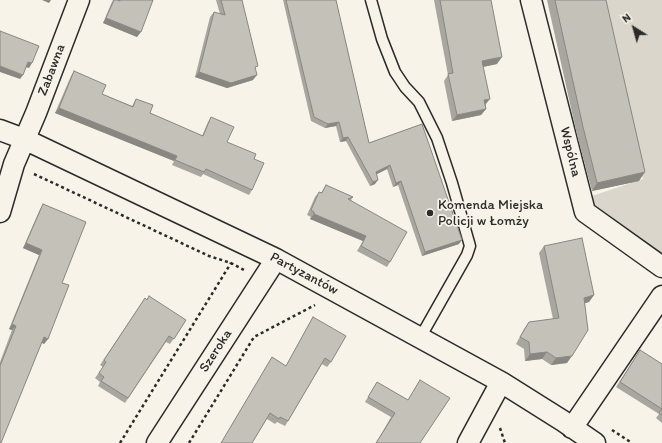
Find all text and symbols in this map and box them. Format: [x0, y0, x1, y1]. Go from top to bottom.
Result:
north arrow [614, 8, 654, 48]
text: N [620, 11, 633, 25]
street label: Zabawna [34, 42, 70, 98]
street label: Wspólna [556, 125, 584, 179]
place label: Komenda Miejska Policji w Łomży [438, 197, 543, 230]
marker: Komenda Miejska Policji w Łomży [425, 208, 435, 218]
street label: Partyzantów [267, 249, 341, 299]
street label: Szeroka [196, 326, 236, 376]

